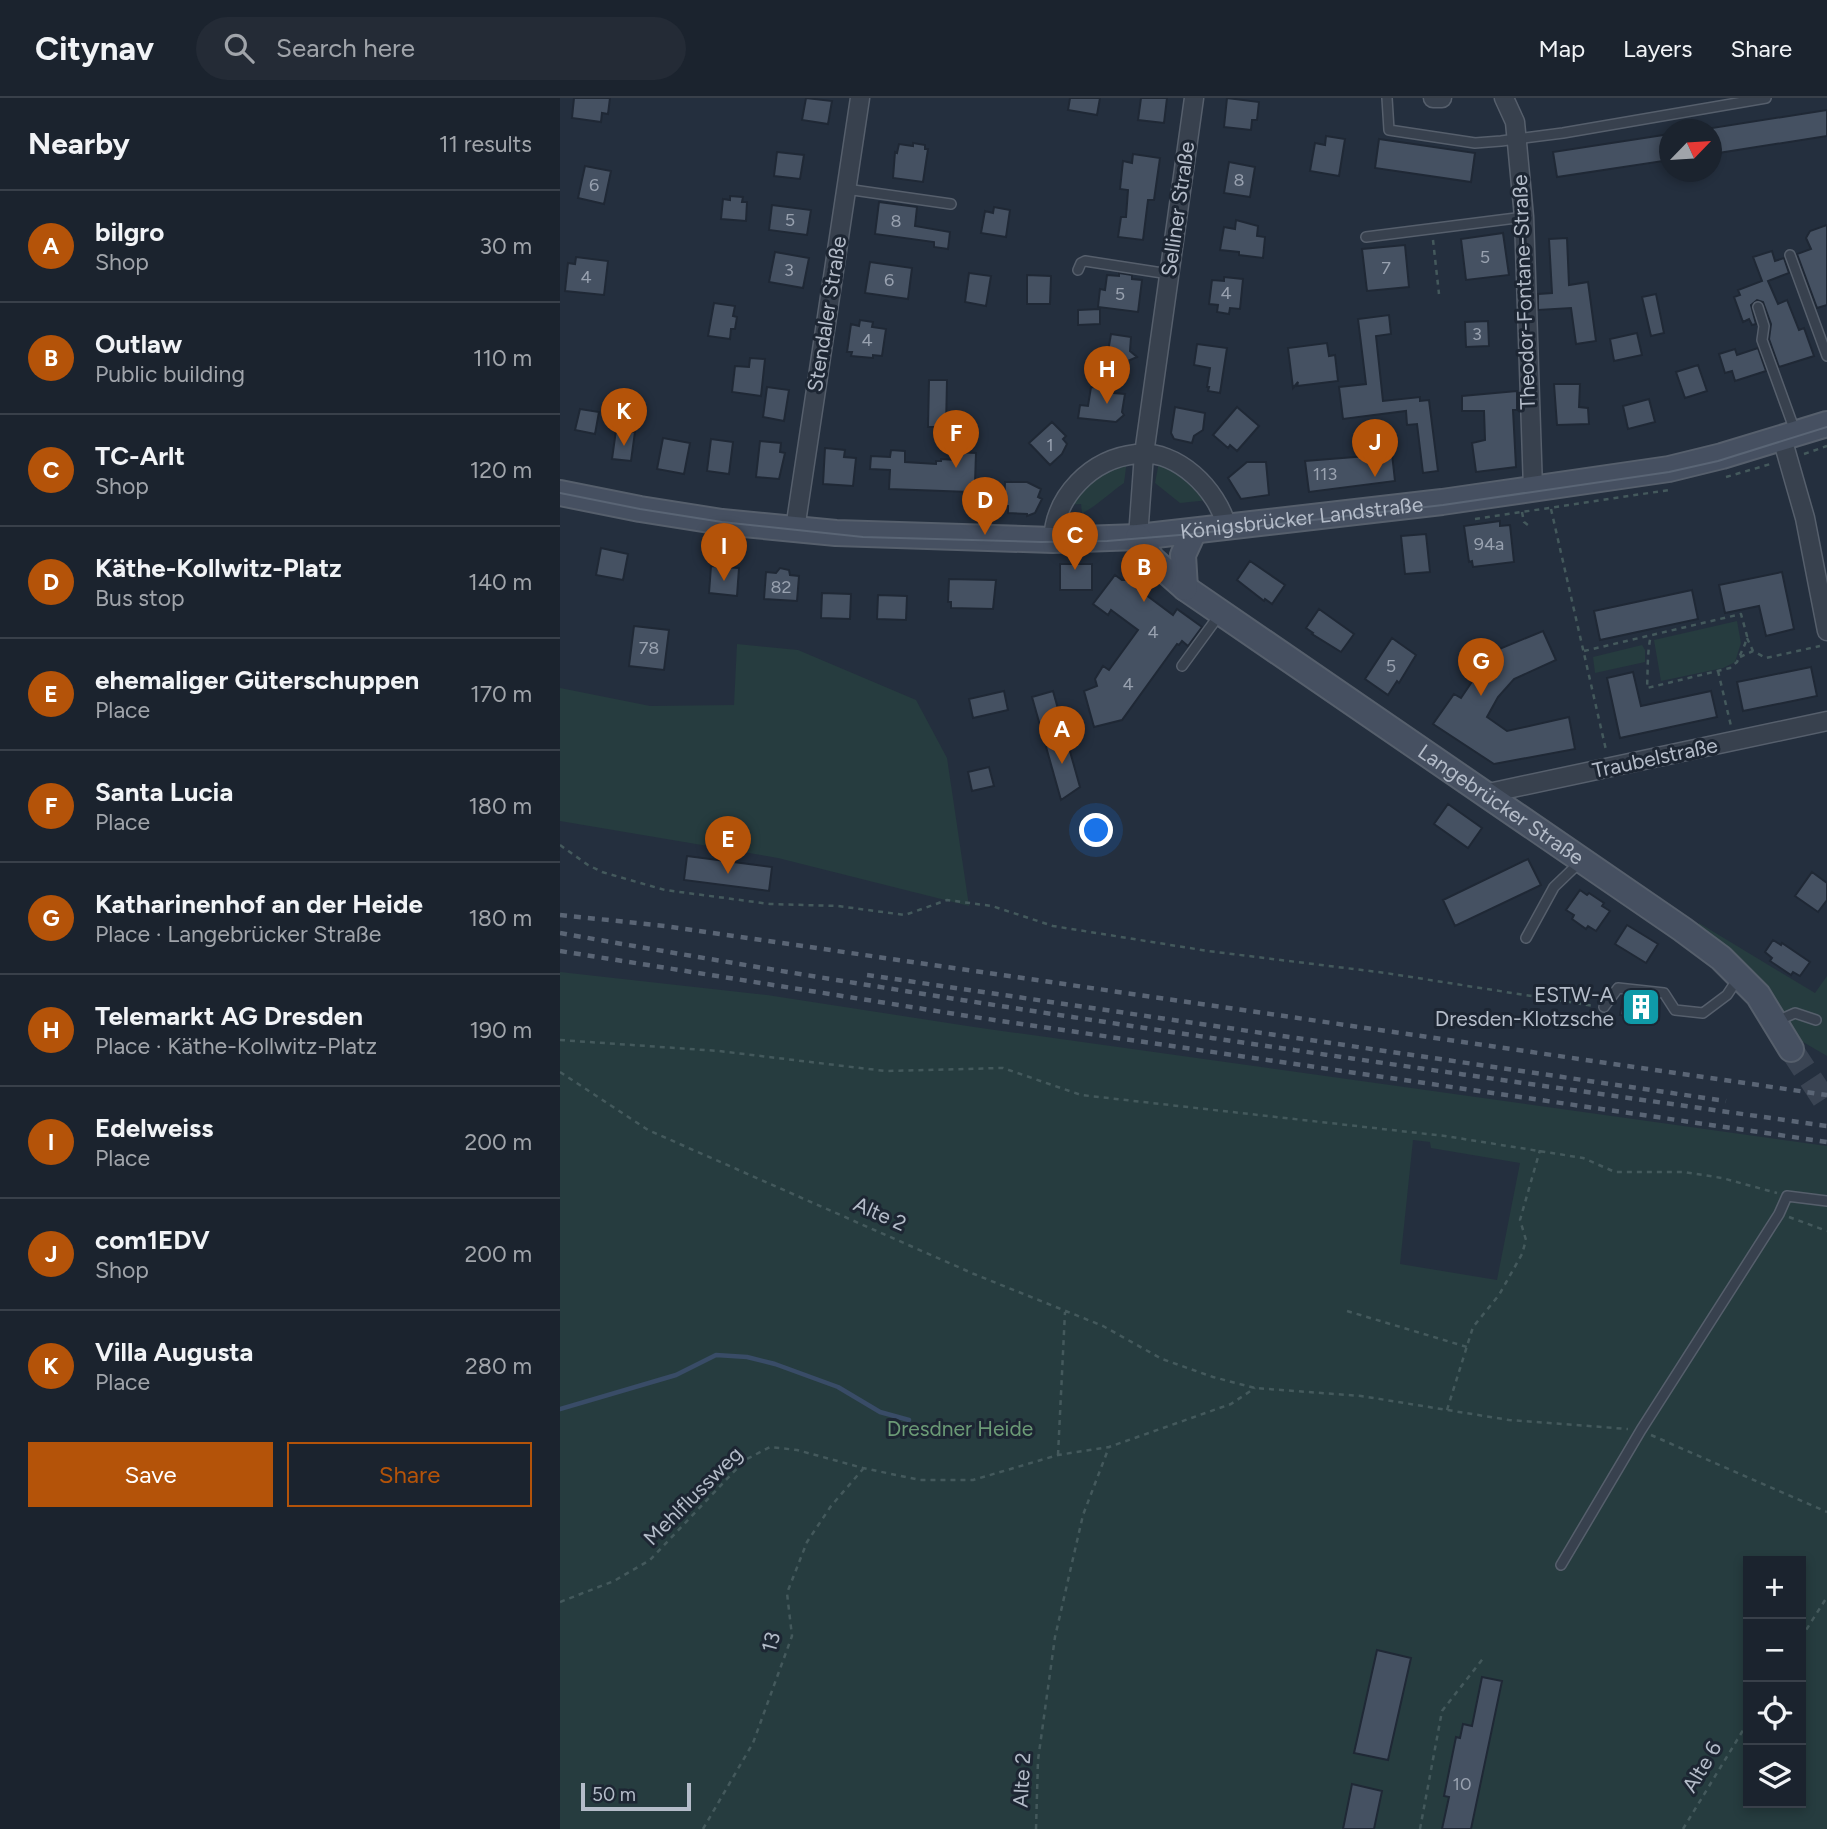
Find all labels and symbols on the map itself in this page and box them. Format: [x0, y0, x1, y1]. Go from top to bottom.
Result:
north arrow [1659, 119, 1722, 182]
street label: Selliner Straße [1156, 140, 1199, 278]
house number: 8 [1233, 169, 1245, 191]
house number: 6 [589, 174, 599, 196]
street label: Theodor-Fontane-Straße [1507, 174, 1540, 410]
house number: 5 [785, 209, 795, 231]
house number: 8 [890, 210, 902, 232]
street label: Stendaler Straße [802, 234, 851, 394]
house number: 5 [1480, 246, 1490, 268]
house number: 7 [1381, 257, 1391, 279]
house number: 3 [784, 259, 794, 281]
house number: 4 [580, 266, 592, 288]
house number: 6 [884, 269, 894, 291]
house number: 4 [1220, 282, 1232, 304]
house number: 5 [1115, 283, 1125, 305]
house number: 3 [1472, 323, 1482, 345]
house number: 4 [861, 329, 873, 351]
pin: H [1084, 346, 1130, 404]
pin: K [601, 388, 647, 446]
pin: F [933, 410, 979, 468]
pin: J [1352, 419, 1398, 477]
house number: 1 [1046, 434, 1054, 456]
house number: 113 [1313, 463, 1337, 485]
pin: D [962, 477, 1008, 535]
street label: Königsbrücker Landstraße [1179, 491, 1424, 544]
pin: C [1052, 512, 1098, 570]
pin: I [701, 523, 747, 581]
house number: 94a [1474, 533, 1504, 555]
pin: B [1121, 544, 1167, 602]
house number: 82 [770, 576, 792, 598]
house number: 4 [1147, 621, 1159, 643]
house number: 78 [639, 637, 659, 659]
pin: G [1458, 638, 1504, 696]
house number: 5 [1386, 655, 1396, 677]
house number: 4 [1122, 673, 1134, 695]
pin: A [1039, 706, 1085, 764]
street label: Traubelstraße [1590, 732, 1720, 783]
street label: Langebrücker Straße [1413, 739, 1589, 870]
your location [1079, 813, 1113, 847]
pin: E [705, 816, 751, 874]
place label: ESTW-A Dresden-Klotzsche [1435, 982, 1614, 1031]
building icon: ESTW-A Dresden-Klotzsche [1620, 986, 1662, 1028]
street label: Alte 2 [850, 1191, 910, 1236]
park label: Dresdner Heide [887, 1416, 1033, 1441]
street label: Mehlflussweg [638, 1441, 747, 1550]
street label: 13 [756, 1629, 785, 1655]
street label: Alte 6 [1677, 1737, 1727, 1797]
street label: Alte 2 [1008, 1752, 1035, 1808]
house number: 10 [1453, 1773, 1471, 1795]
scale bar [581, 1780, 691, 1812]

